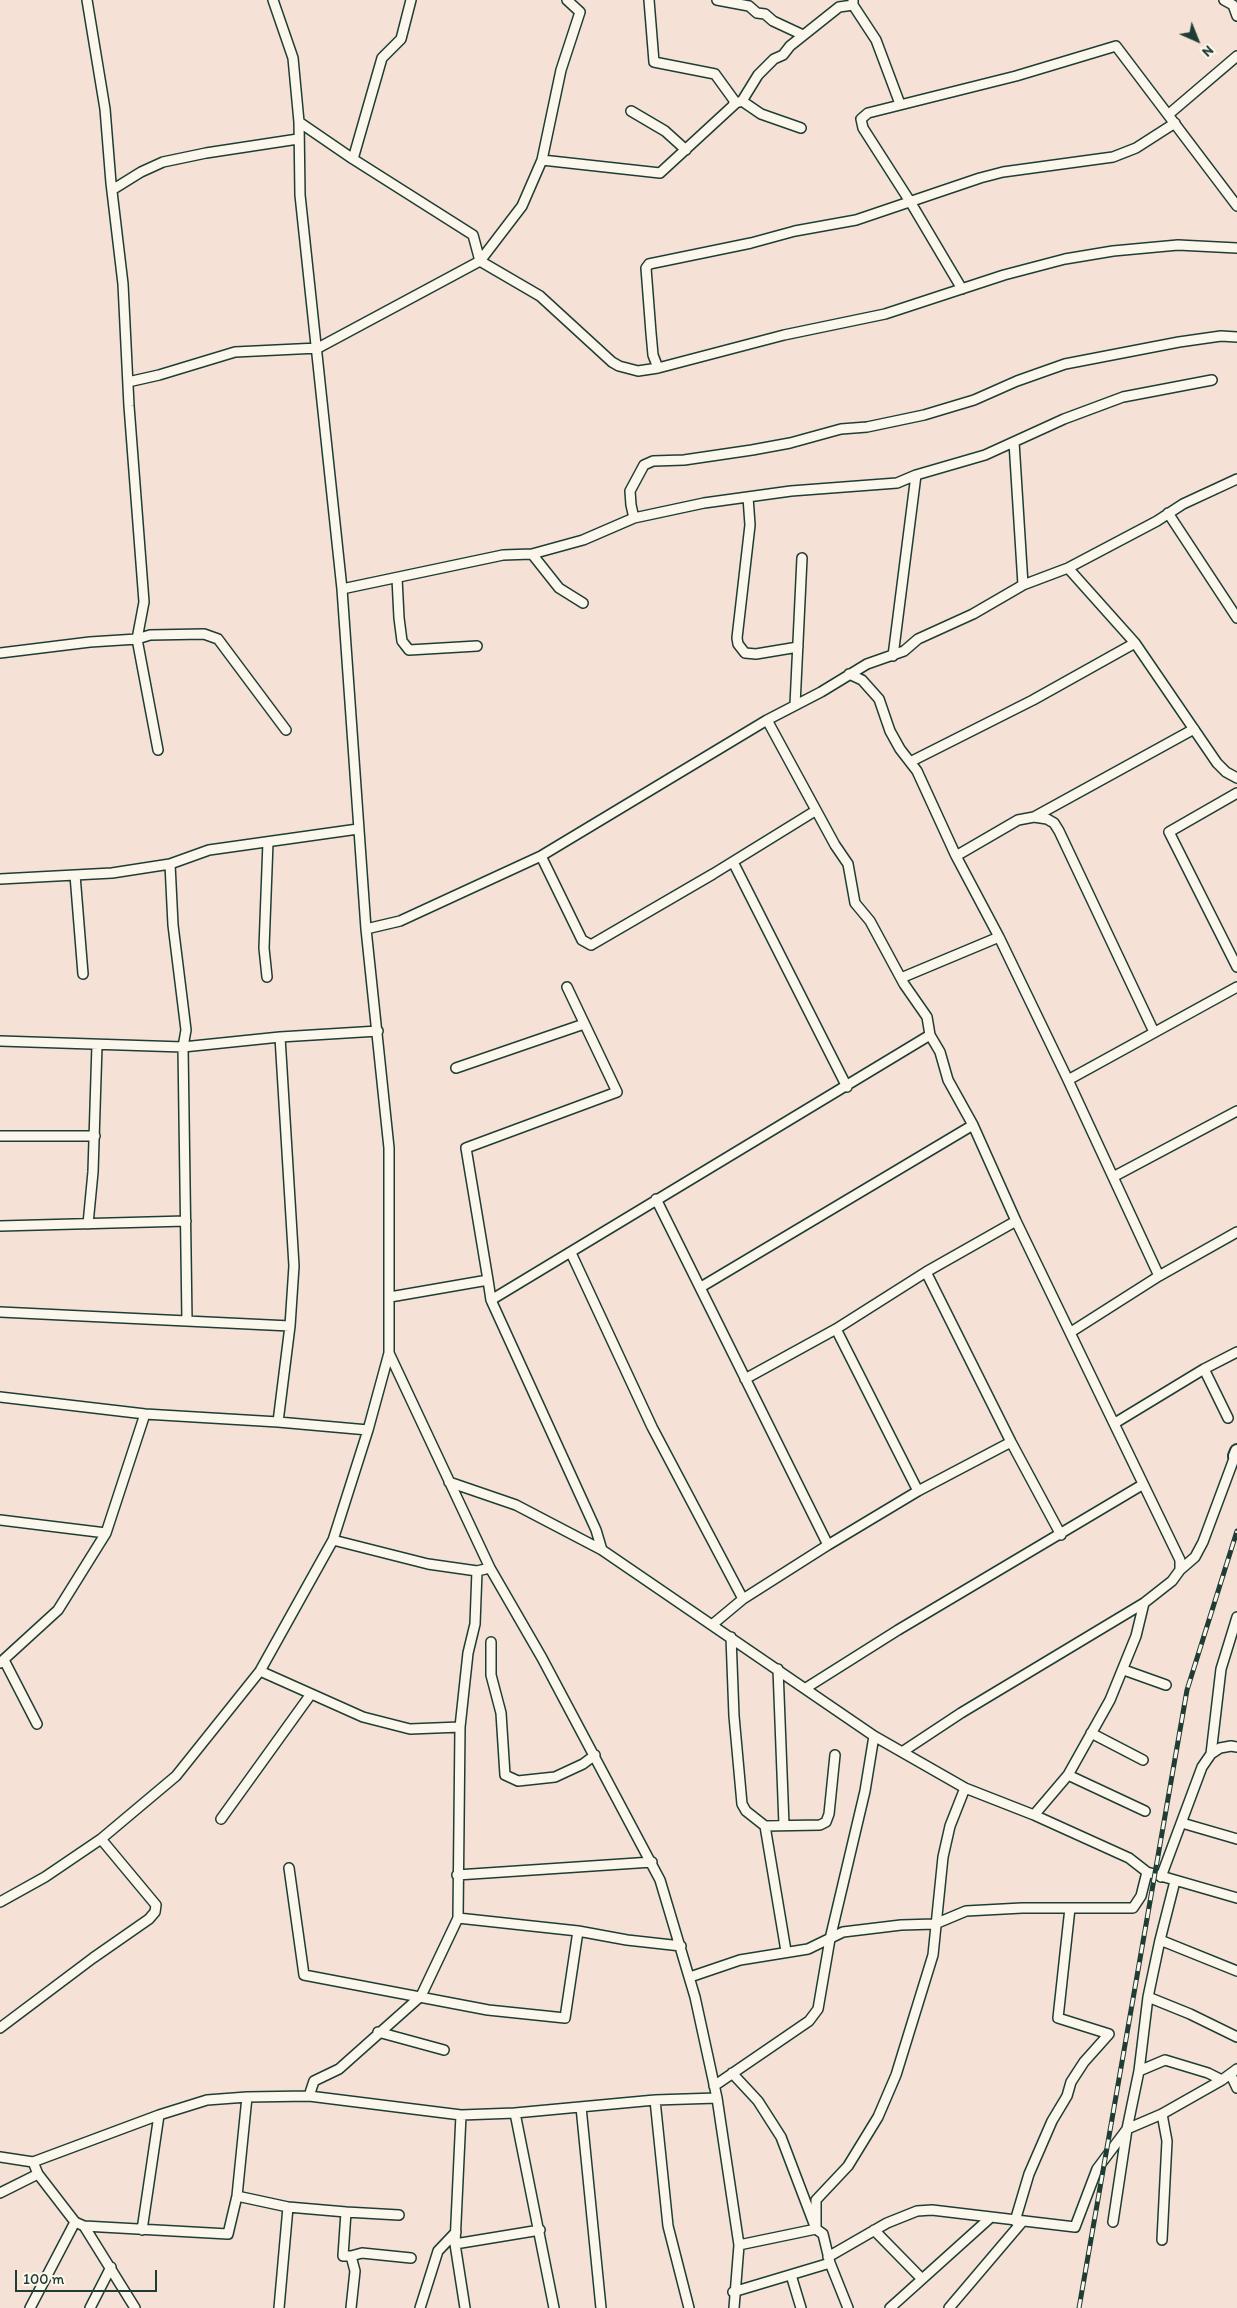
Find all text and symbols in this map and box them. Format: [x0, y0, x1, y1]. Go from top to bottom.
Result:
north arrow [1172, 15, 1222, 65]
text: N [1198, 42, 1217, 61]
scale bar [18, 2260, 160, 2292]
text: 100 m [23, 2270, 64, 2288]

